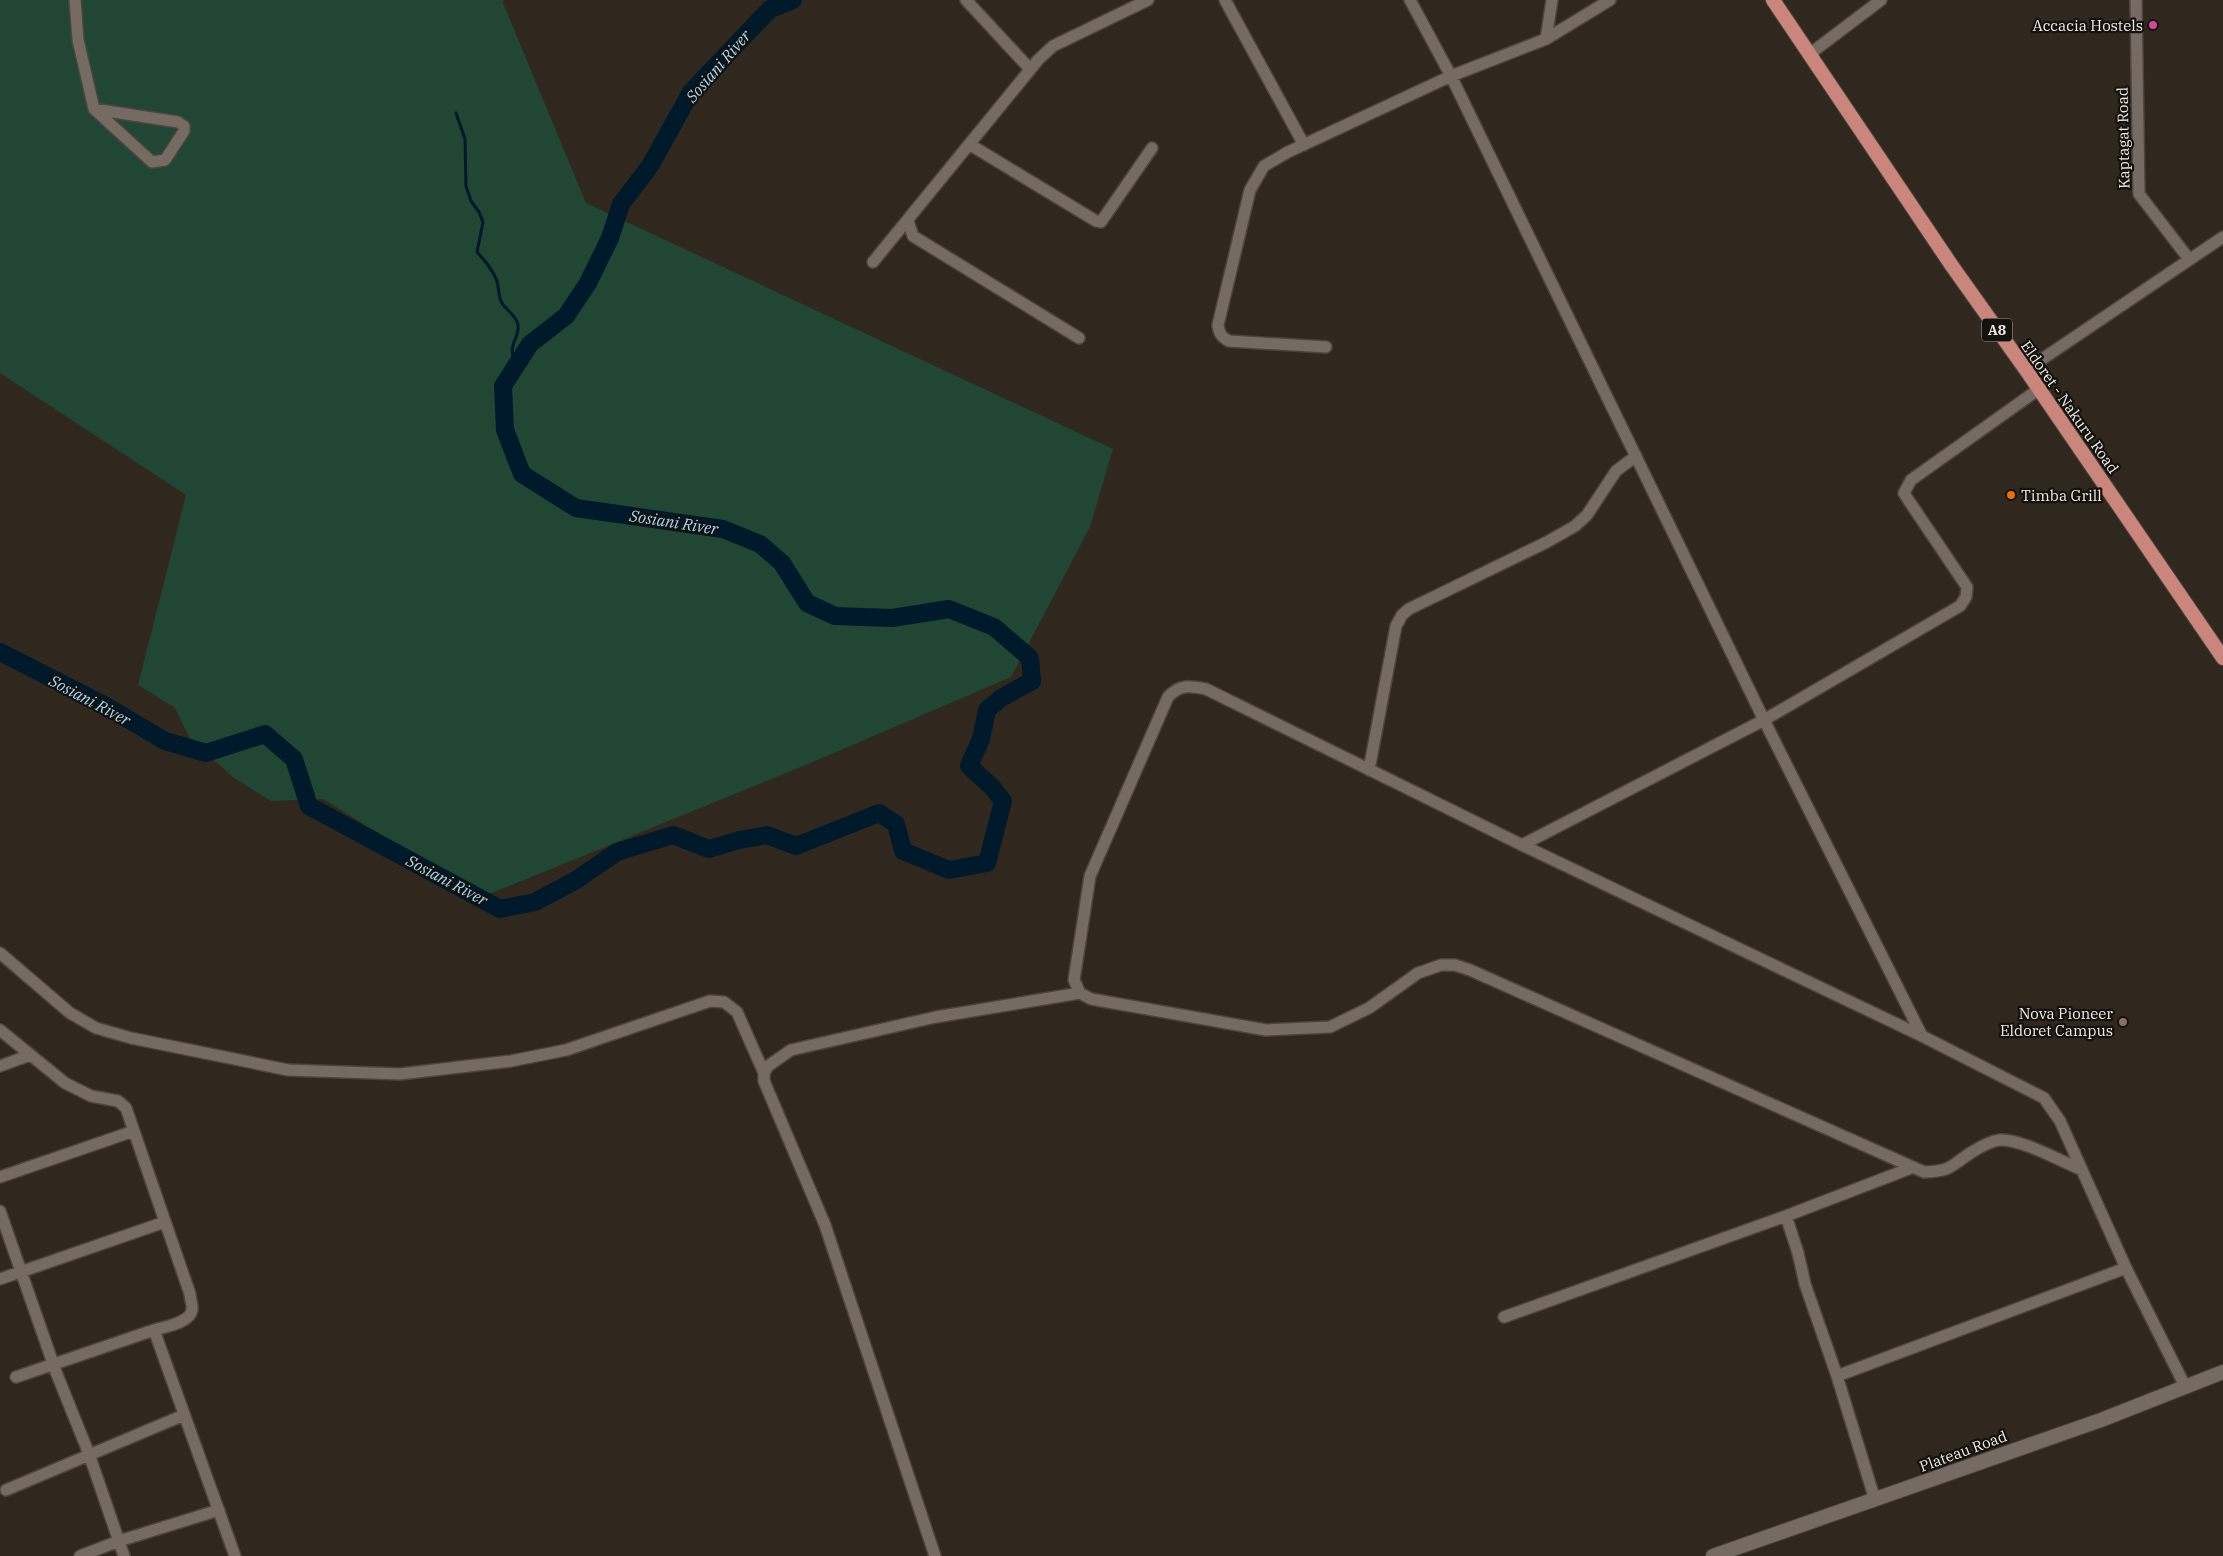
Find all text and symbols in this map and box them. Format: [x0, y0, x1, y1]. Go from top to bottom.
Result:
place label: Accacia Hostels [2033, 16, 2143, 35]
marker: Accacia Hostels [2147, 19, 2159, 31]
water label: Sosiani River [680, 25, 756, 107]
street label: Kaptagat Road [2113, 87, 2133, 189]
road number: A8 [1982, 318, 2012, 342]
street label: Eldoret - Nakuru Road [2017, 337, 2123, 477]
place label: Timba Grill [2021, 486, 2102, 505]
marker: Timba Grill [2005, 489, 2017, 501]
water label: Sosiani River [627, 505, 721, 539]
water label: Sosiani River [45, 670, 135, 730]
water label: Sosiani River [402, 850, 492, 910]
place label: Nova Pioneer Eldoret Campus [2000, 1004, 2113, 1040]
marker: Nova Pioneer Eldoret Campus [2117, 1016, 2129, 1028]
street label: Plateau Road [1916, 1426, 2010, 1476]

